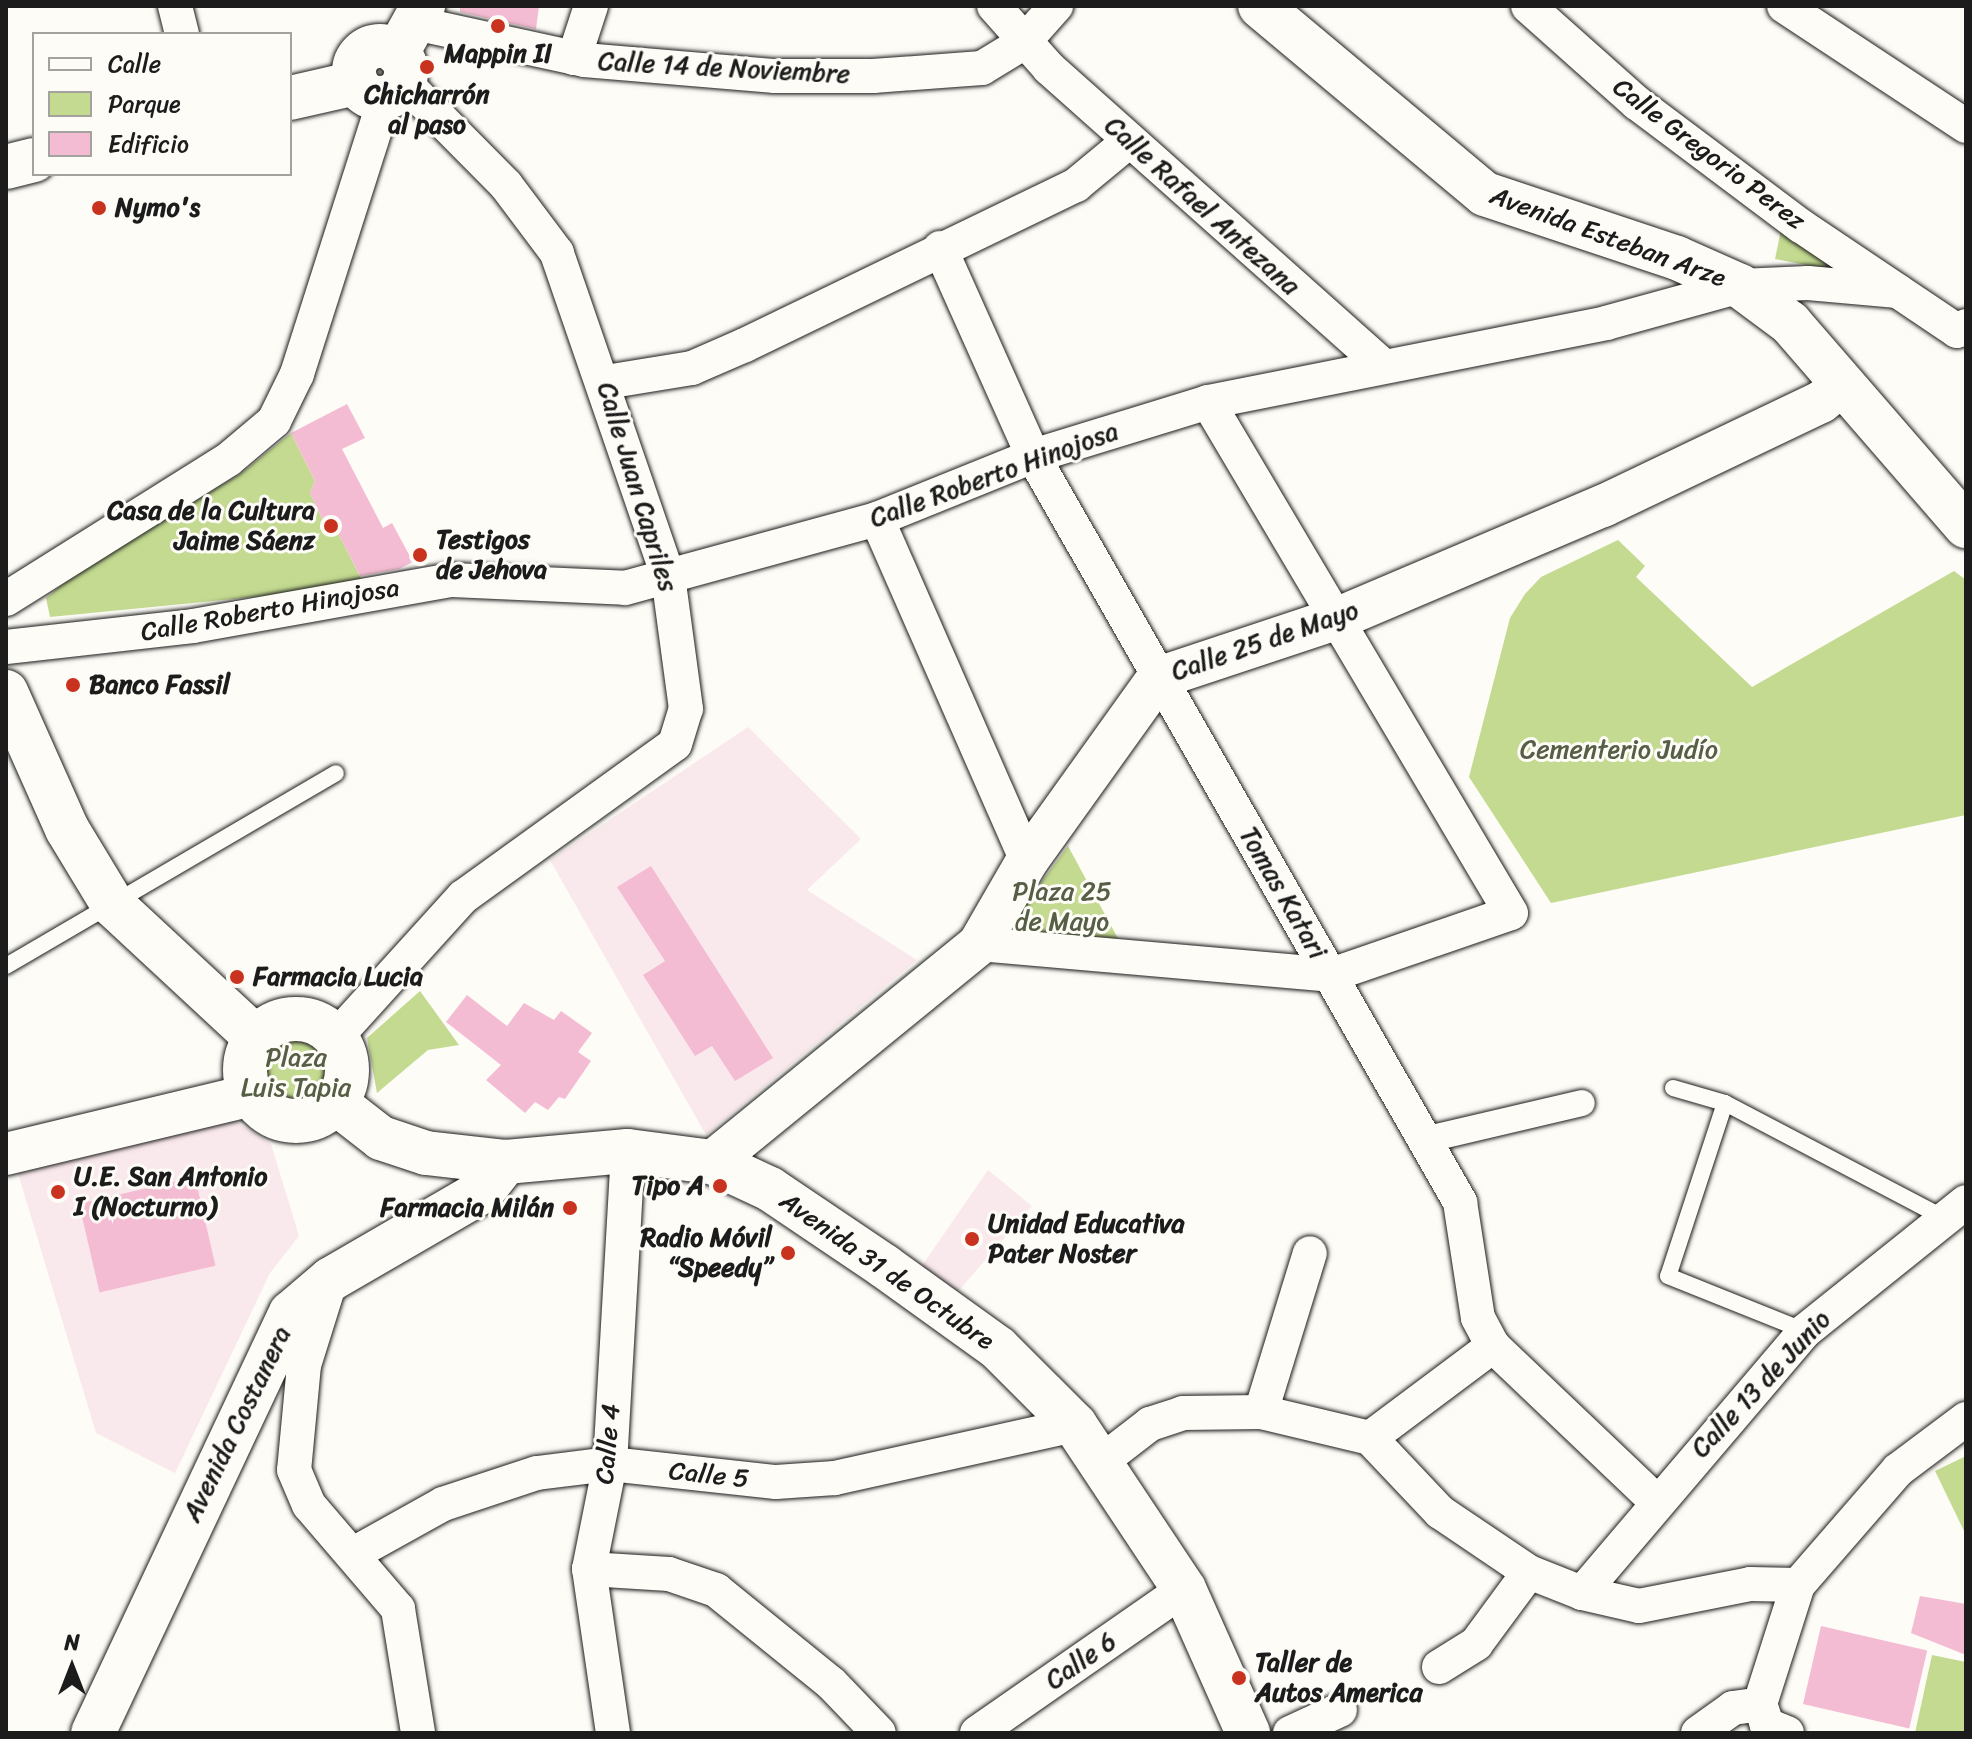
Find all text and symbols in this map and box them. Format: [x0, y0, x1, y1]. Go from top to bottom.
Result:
marker: Mappin II [489, 17, 507, 35]
legend [32, 32, 292, 176]
place label: Mappin II [444, 38, 552, 70]
text: Calle [108, 43, 161, 85]
street label: Calle 14 de Noviembre [597, 46, 851, 90]
marker: Chicharrón al paso [418, 58, 436, 76]
street label: Calle Gregorio Perez [1606, 71, 1812, 237]
place label: Chicharrón al paso [364, 79, 490, 140]
text: Parque [108, 83, 181, 125]
street label: Calle Rafael Antezana [1098, 110, 1306, 302]
text: Edificio [108, 123, 189, 165]
street label: Avenida Esteban Arze [1485, 180, 1731, 294]
place label: Nymo's [115, 192, 200, 224]
marker: Nymo's [90, 199, 108, 217]
street label: Calle Juan Capriles [590, 379, 684, 595]
street label: Calle Roberto Hinojosa [867, 416, 1121, 534]
place label: Casa de la Cultura Jaime Sáenz [106, 495, 315, 556]
marker: Casa de la Cultura Jaime Sáenz [322, 517, 340, 535]
place label: Testigos de Jehova [436, 524, 547, 586]
marker: Testigos de Jehova [411, 546, 429, 564]
street label: Calle Roberto Hinojosa [140, 572, 400, 648]
street label: Calle 25 de Mayo [1167, 594, 1363, 688]
place label: Banco Fassil [89, 669, 231, 701]
marker: Banco Fassil [64, 676, 82, 694]
park label: Cementerio Judío [1520, 734, 1718, 766]
street label: Tomas Katari [1232, 821, 1334, 965]
park label: Plaza 25 de Mayo [1012, 876, 1112, 938]
place label: Farmacia Lucia [253, 961, 423, 993]
marker: Farmacia Lucia [228, 968, 246, 986]
park label: Plaza Luis Tapia [241, 1042, 351, 1104]
place label: U.E. San Antonio I (Nocturno) [74, 1161, 268, 1222]
place label: Tipo A [632, 1170, 704, 1202]
marker: Tipo A [711, 1177, 729, 1195]
marker: U.E. San Antonio I (Nocturno) [49, 1183, 67, 1201]
street label: Avenida 31 de Octubre [773, 1185, 1001, 1357]
place label: Farmacia Milán [380, 1192, 554, 1224]
marker: Farmacia Milán [561, 1199, 579, 1217]
place label: Unidad Educativa Pater Noster [988, 1208, 1185, 1270]
place label: Radio Móvil “Speedy” [642, 1222, 772, 1284]
marker: Unidad Educativa Pater Noster [963, 1230, 981, 1248]
marker: Radio Móvil “Speedy” [779, 1244, 797, 1262]
street label: Calle 13 de Junio [1685, 1304, 1837, 1464]
street label: Avenida Costanera [176, 1321, 298, 1527]
street label: Calle 4 [589, 1403, 627, 1485]
street label: Calle 5 [668, 1455, 750, 1495]
text: N [64, 1623, 80, 1662]
street label: Calle 6 [1040, 1626, 1122, 1696]
north arrow [32, 1627, 112, 1707]
place label: Taller de Autos America [1255, 1647, 1424, 1708]
marker: Taller de Autos America [1230, 1669, 1248, 1687]

